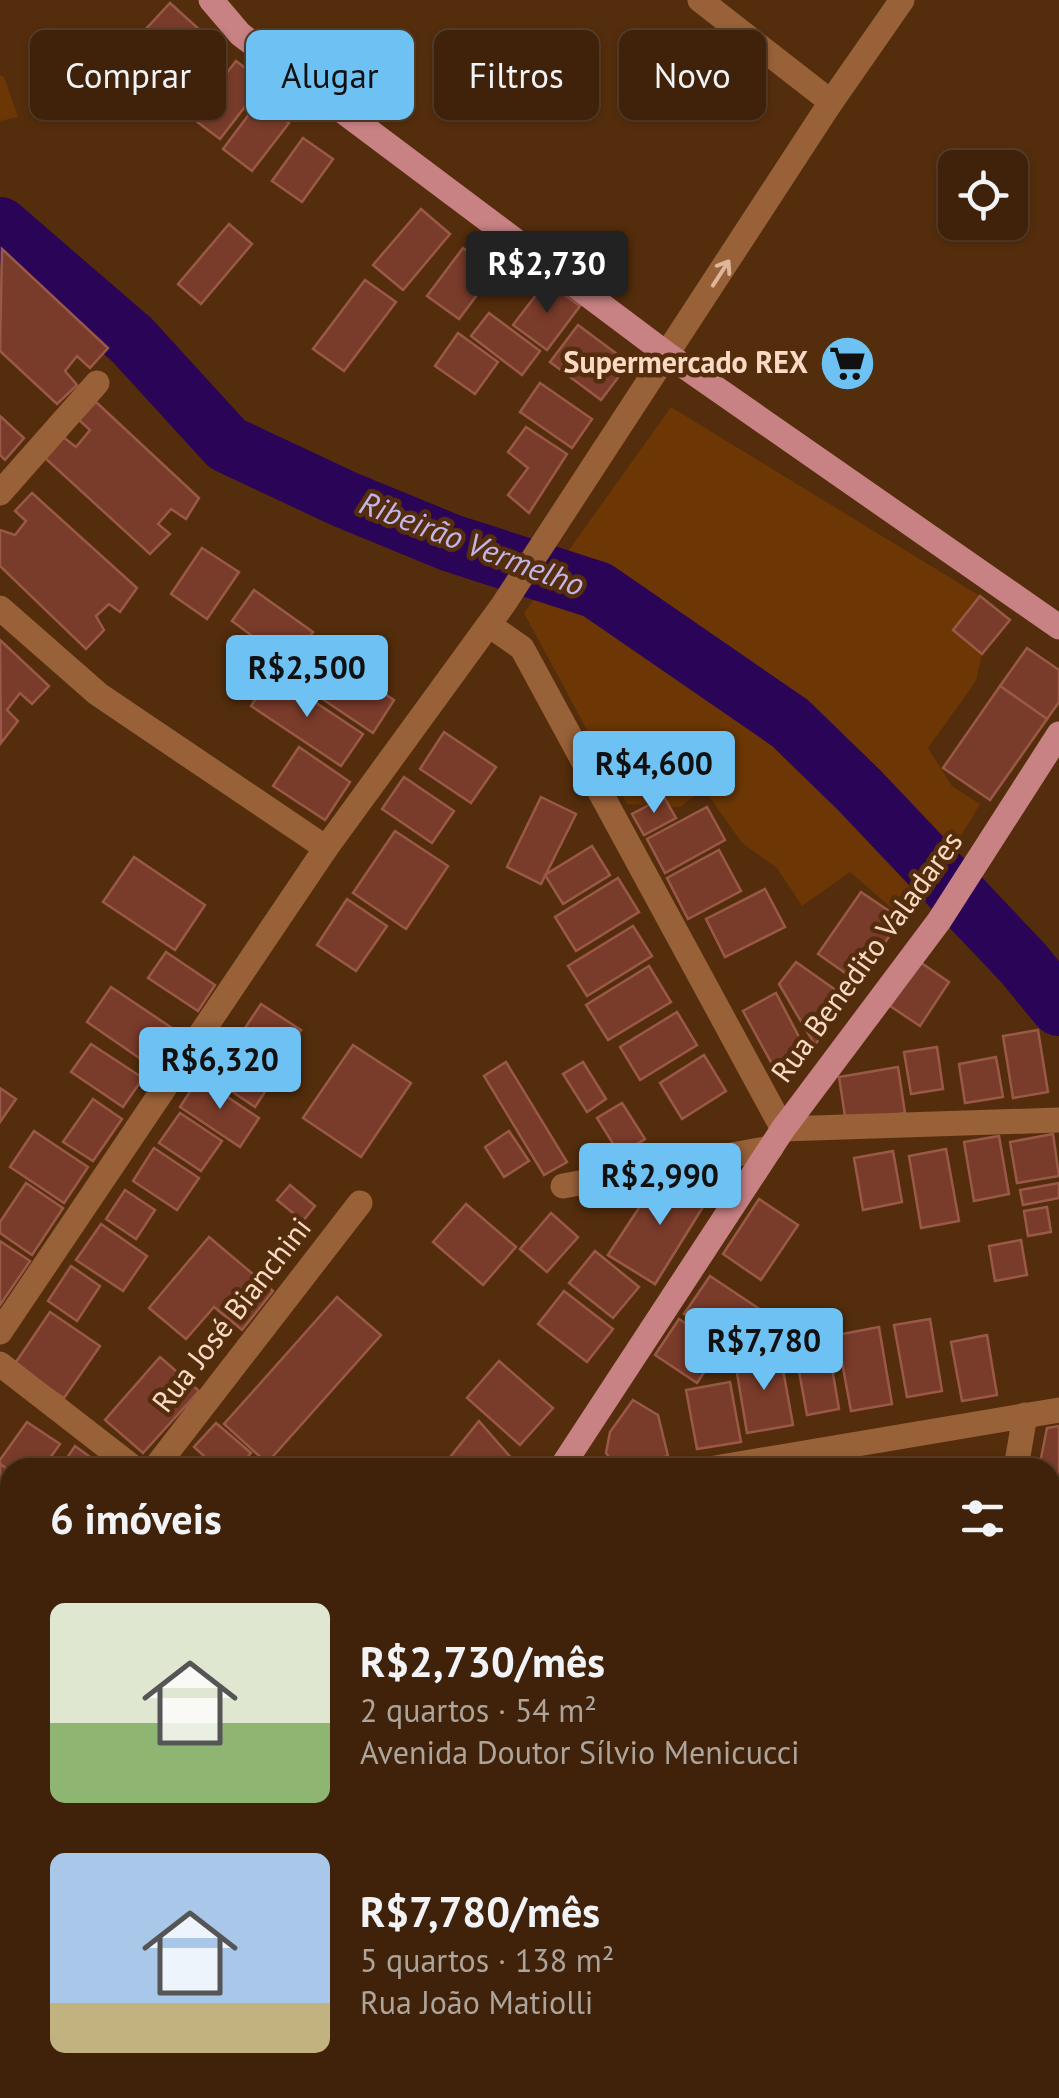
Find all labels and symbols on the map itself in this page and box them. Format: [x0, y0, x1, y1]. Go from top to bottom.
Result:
pin: R$2,730 [455, 231, 639, 316]
one-way arrow [710, 260, 731, 288]
supermarket icon: Supermercado REX [817, 333, 877, 393]
place label: Supermercado REX [564, 342, 808, 381]
water label: Ribeirão Vermelho [354, 481, 591, 605]
pin: R$2,500 [215, 635, 399, 720]
pin: R$4,600 [562, 731, 746, 816]
street label: Rua Benedito Valadares [761, 823, 970, 1089]
pin: R$6,320 [128, 1027, 312, 1112]
pin: R$2,990 [568, 1143, 752, 1228]
street label: Rua José Bianchini [143, 1209, 319, 1419]
pin: R$7,780 [672, 1308, 856, 1393]

